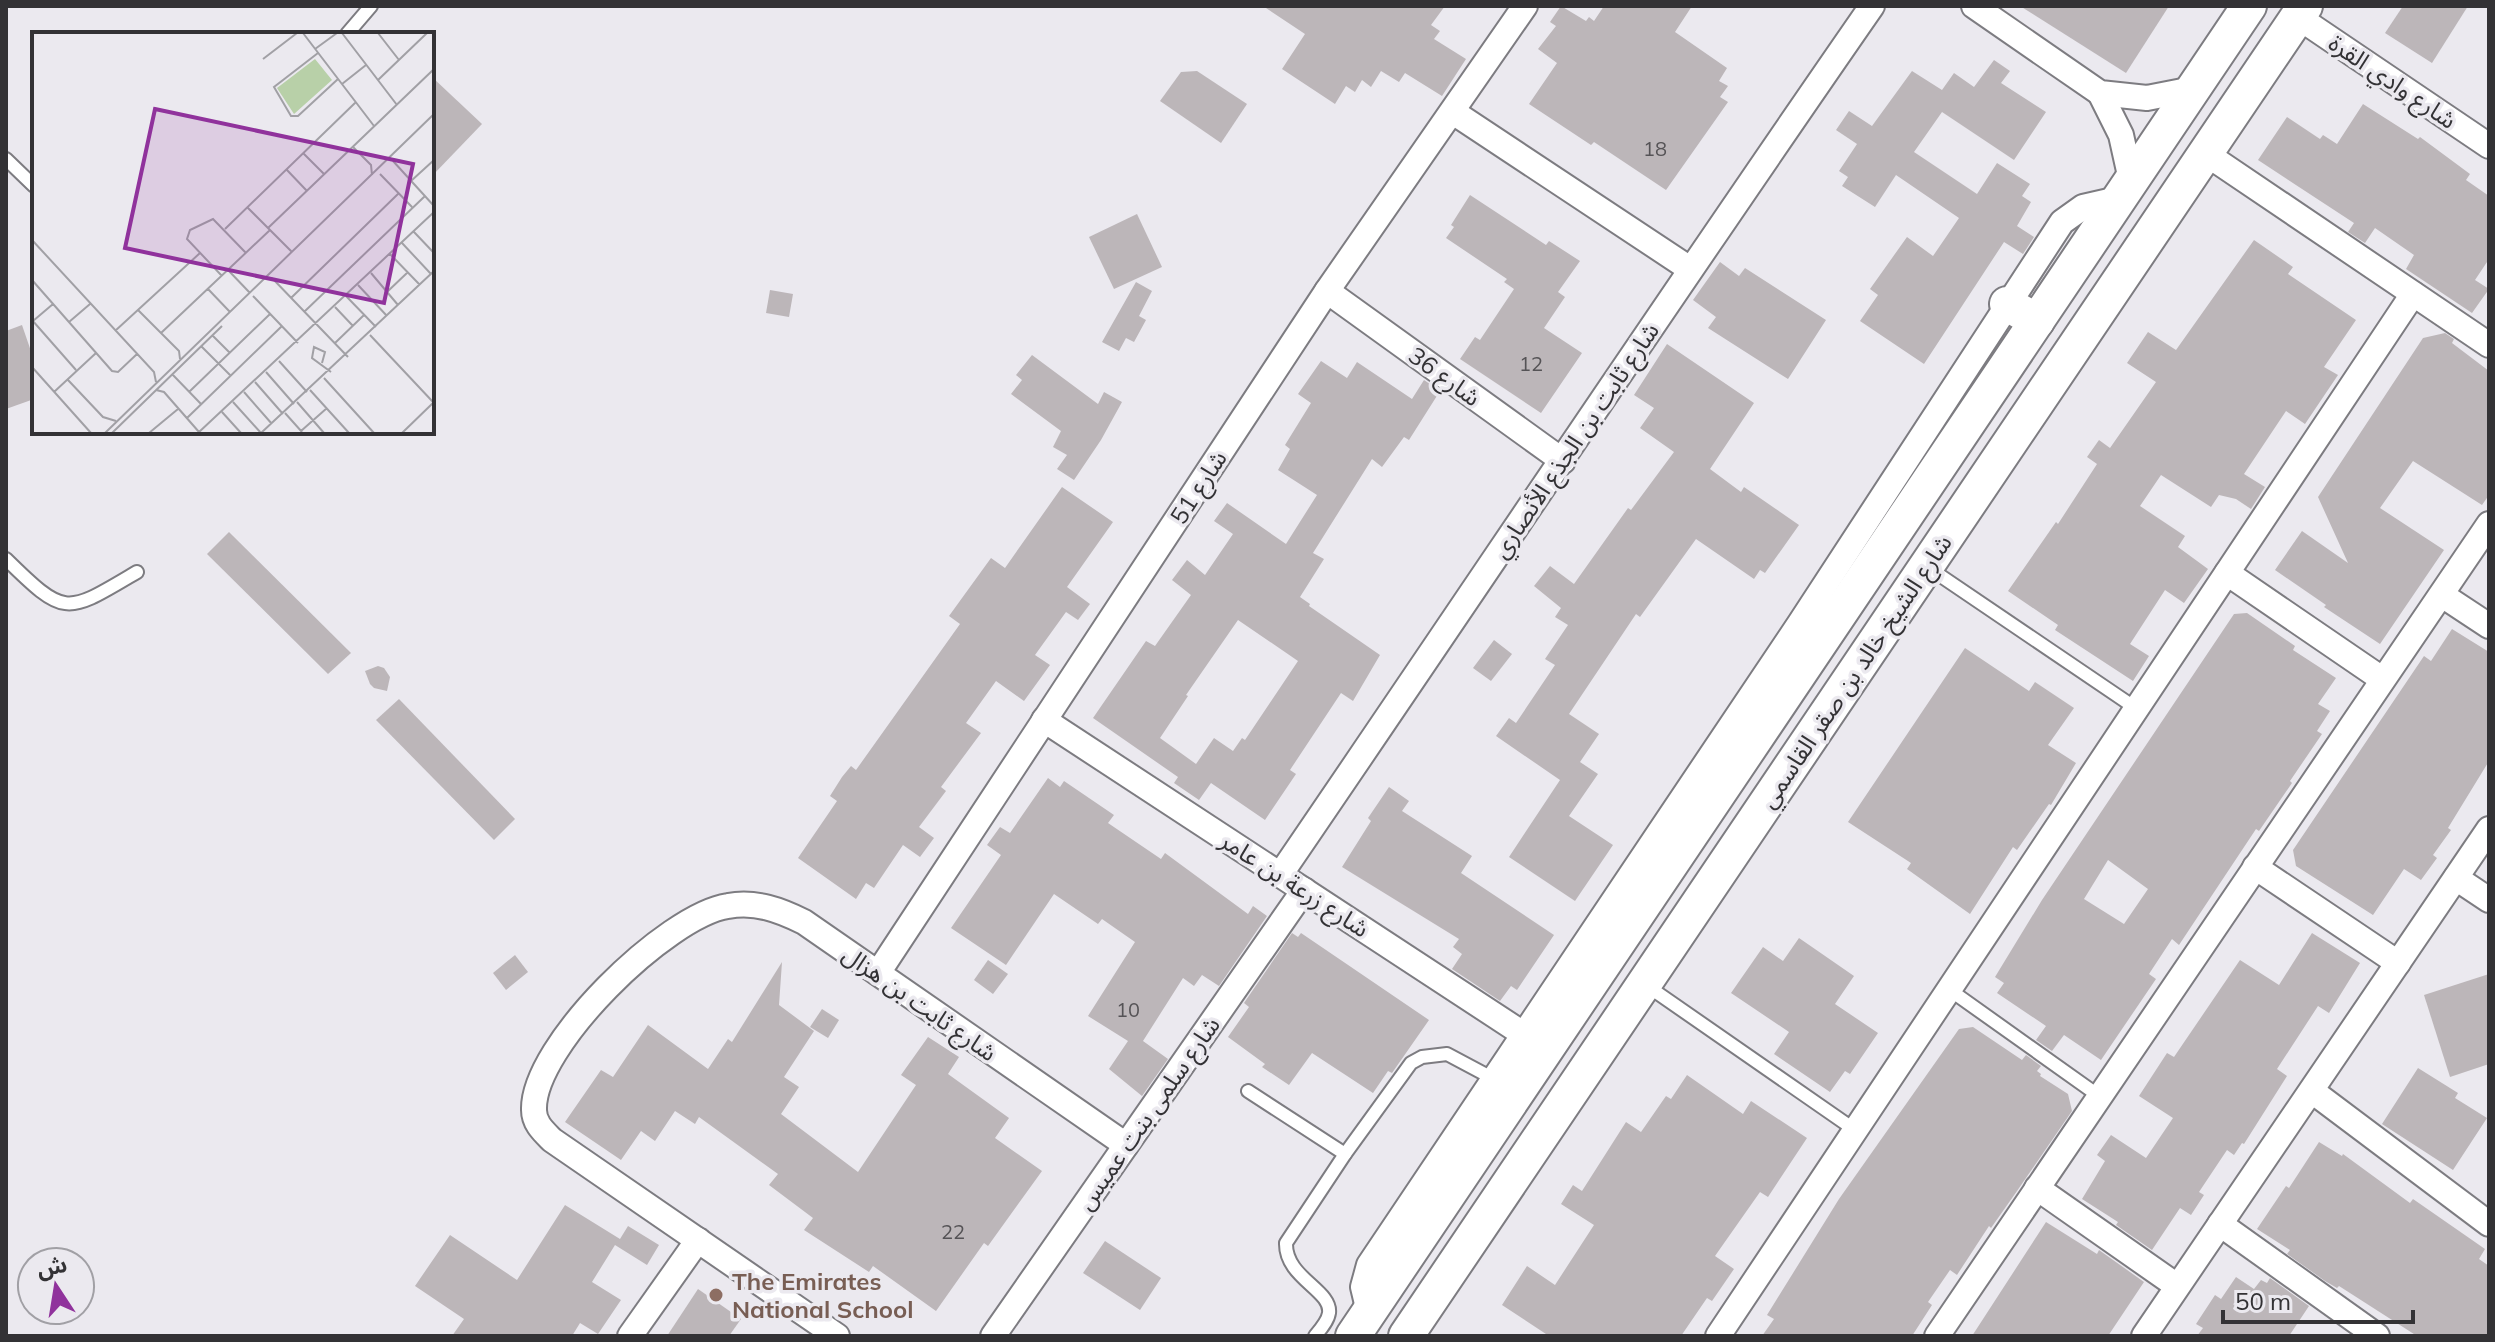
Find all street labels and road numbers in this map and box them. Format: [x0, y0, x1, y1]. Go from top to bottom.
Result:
street label: شارع وادي القرة [2321, 27, 2463, 138]
street label: شارع ثابت بن الجذع الأنصاري [1485, 316, 1669, 566]
street label: شارع 36 [1401, 340, 1487, 415]
street label: شارع 51 [1163, 445, 1235, 531]
street label: شارع الشيخ خالد بن صقر القاسمي [1752, 529, 1962, 816]
street label: شارع زرعة بن عامر [1212, 824, 1375, 946]
street label: شارع ثابت بن هزال [835, 939, 1003, 1070]
street label: شارع سلمى بنت عميس [1070, 1010, 1229, 1217]

